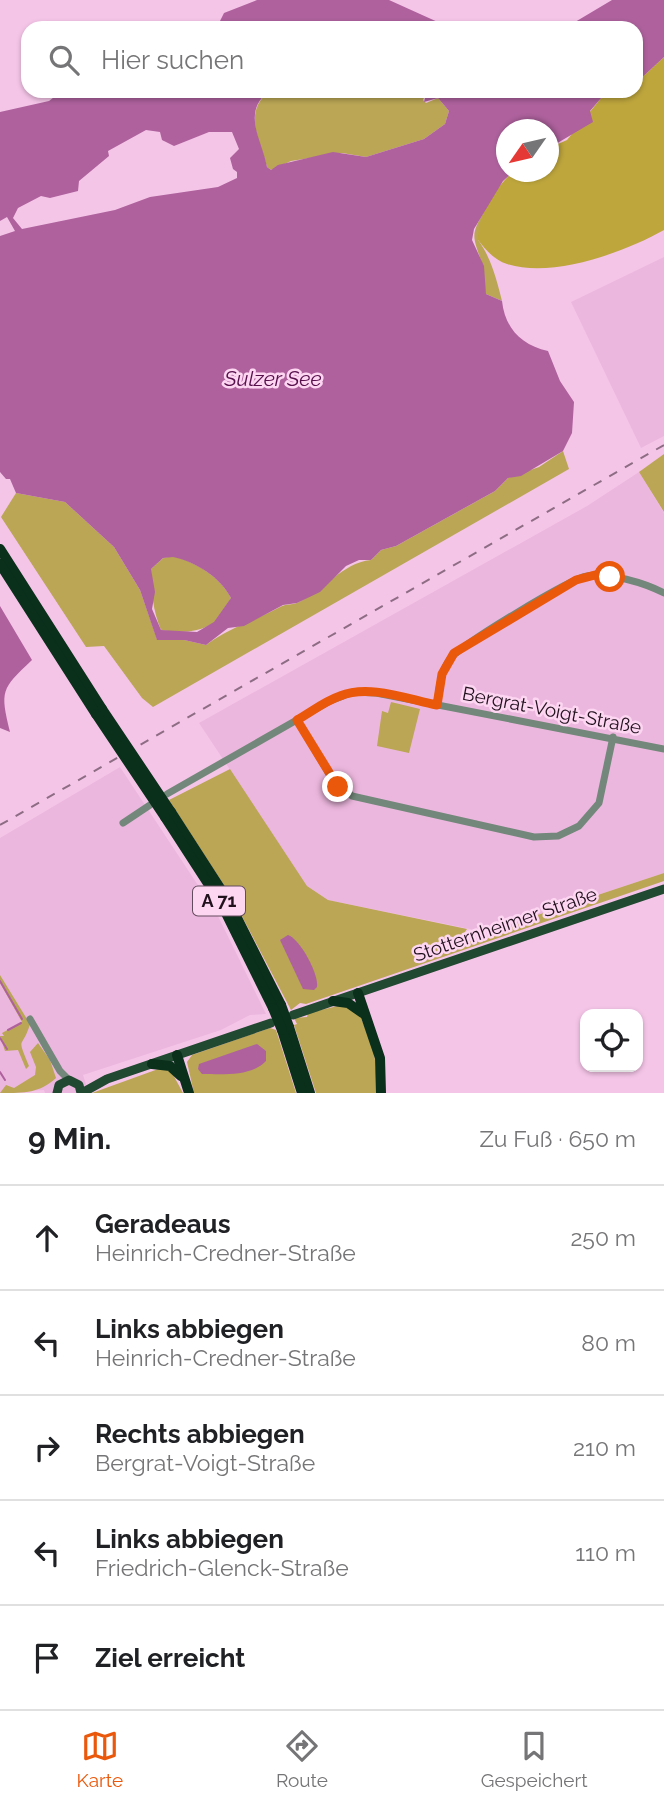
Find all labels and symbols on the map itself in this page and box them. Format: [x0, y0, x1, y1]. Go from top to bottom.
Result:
north arrow [496, 119, 559, 182]
water label: Sulzer See [223, 366, 322, 391]
route start [594, 561, 625, 592]
street label: Bergrat-Voigt-Straße [461, 682, 643, 738]
route end [322, 771, 353, 802]
street label: Stotternheimer Straße [410, 882, 600, 966]
road number: A 71 [193, 887, 245, 916]

